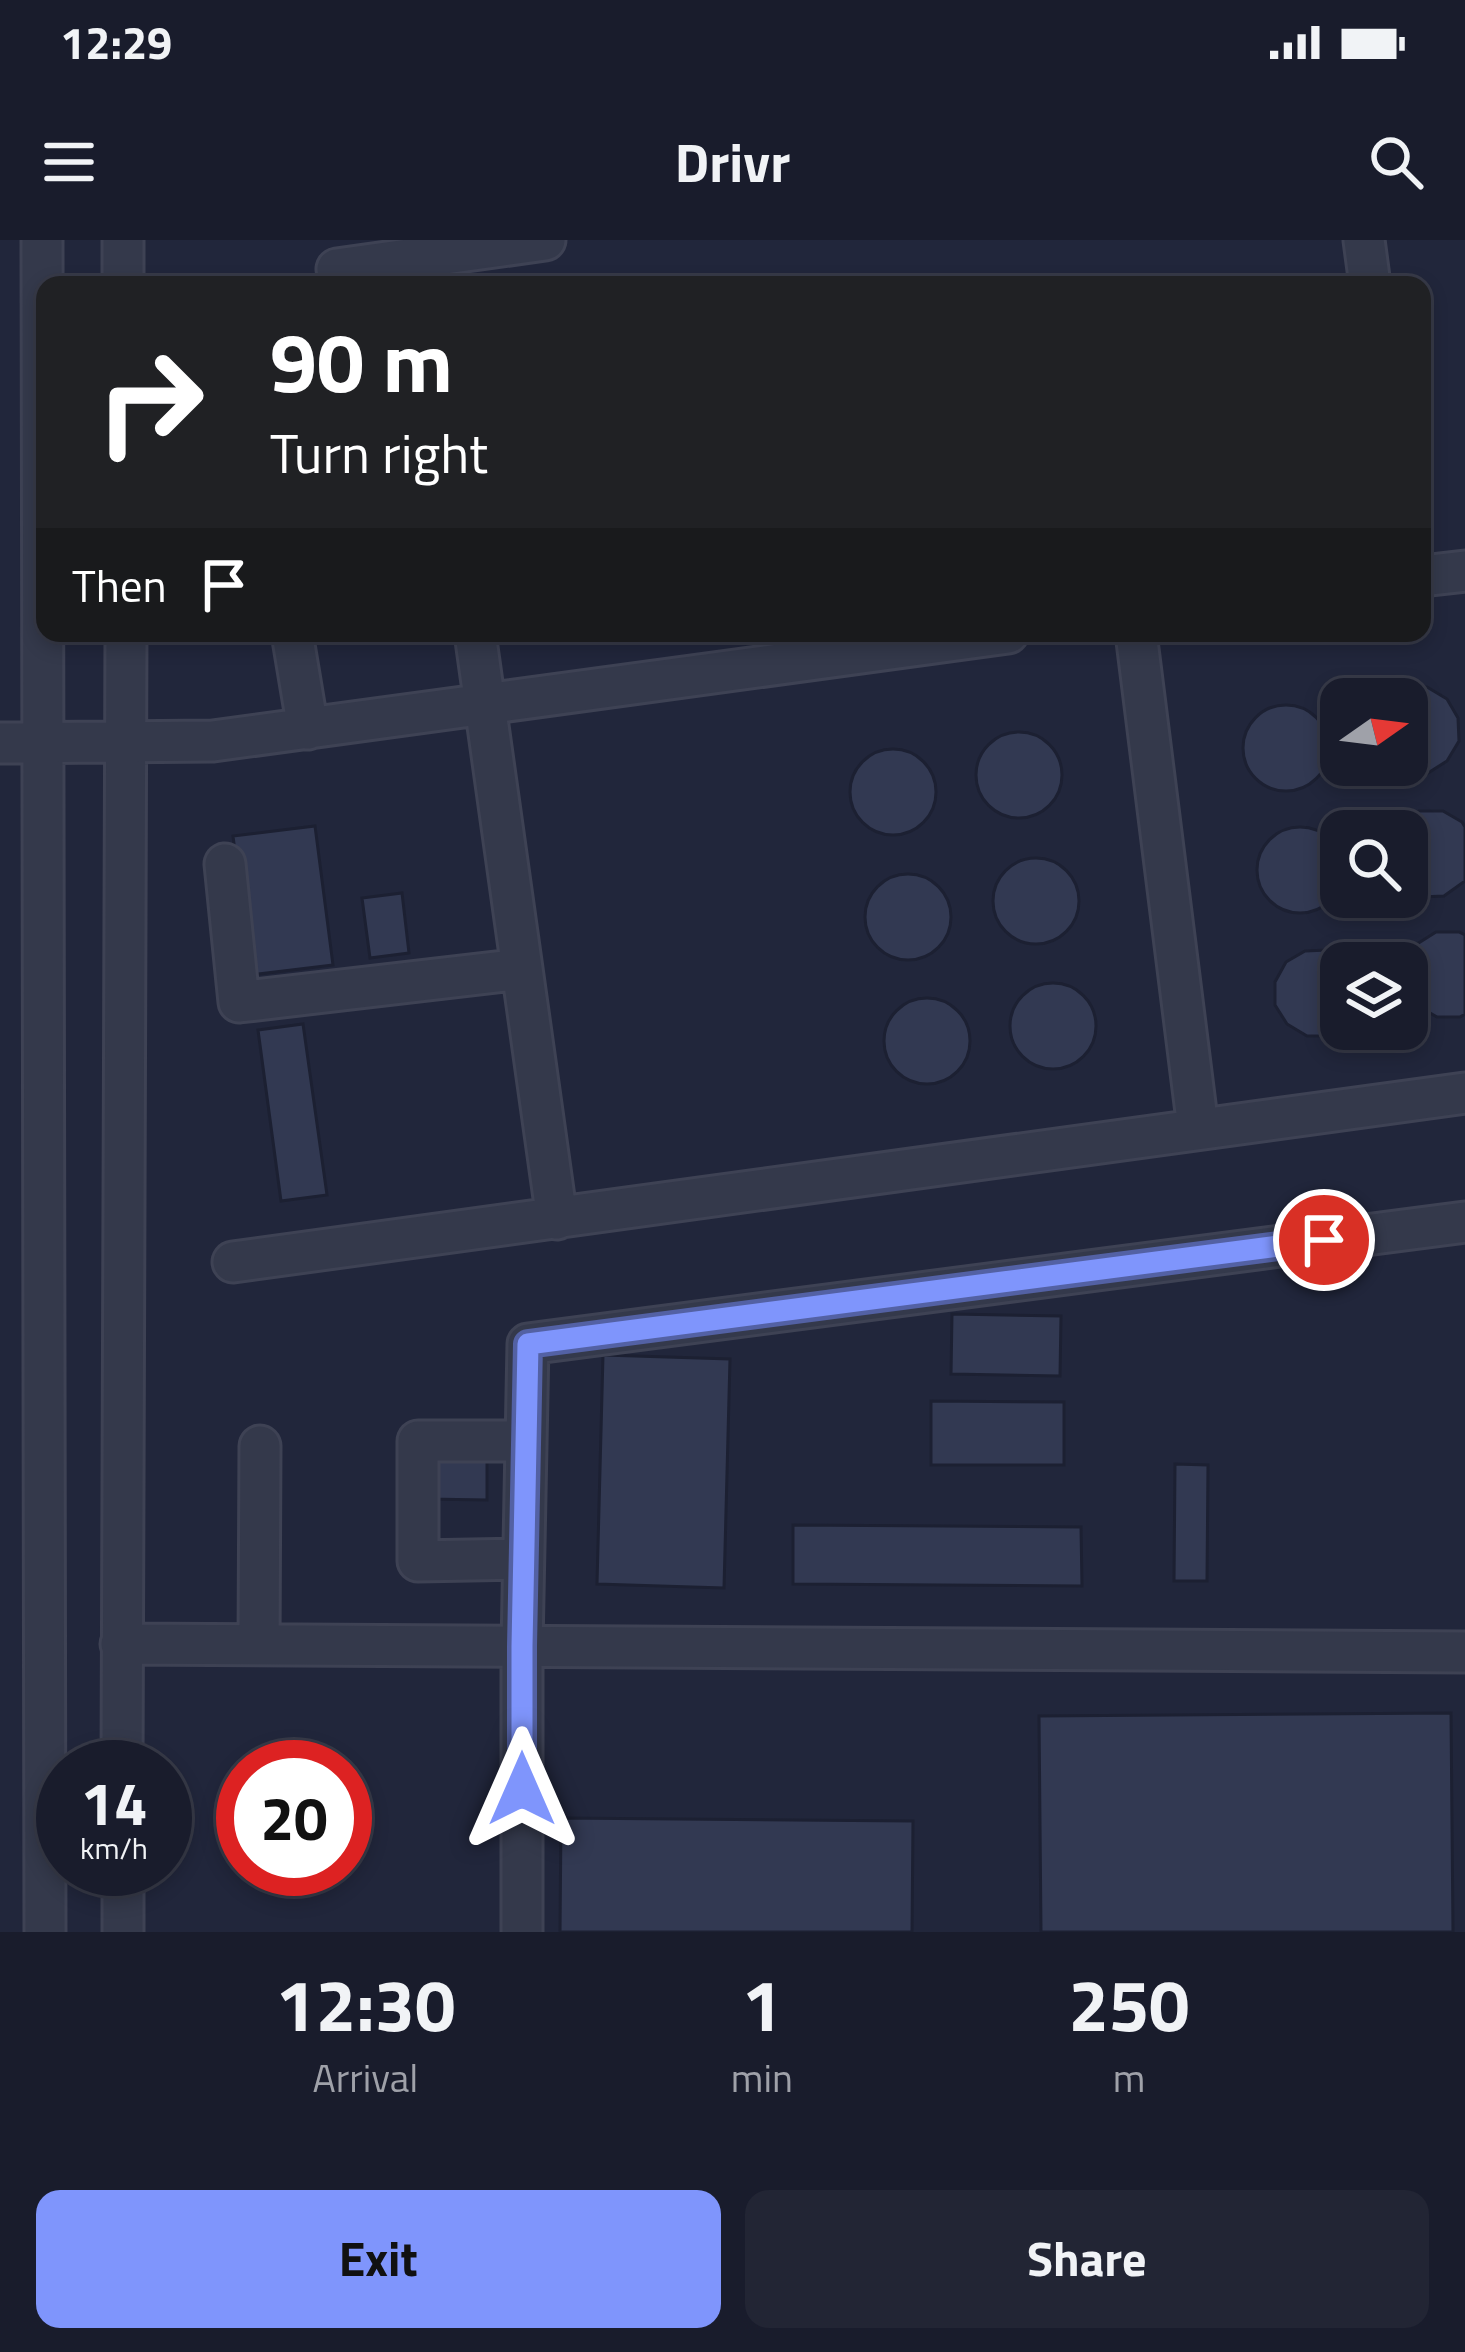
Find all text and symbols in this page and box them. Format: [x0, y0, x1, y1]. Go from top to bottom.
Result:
text: 12:29 [60, 8, 172, 76]
text: Drivr [675, 121, 790, 203]
icon: menu [36, 129, 102, 195]
icon: search [1363, 129, 1429, 195]
text: 90 m [270, 297, 453, 425]
icon: right [72, 324, 228, 480]
text: Turn right [270, 412, 488, 494]
text: Then [72, 551, 167, 619]
icon: arrive [191, 552, 257, 618]
north arrow [1320, 678, 1428, 786]
map controls [1320, 678, 1428, 1050]
button: search [1320, 810, 1428, 918]
button: layers [1320, 942, 1428, 1050]
pin [1273, 1189, 1375, 1291]
icon: arrive [1291, 1207, 1357, 1273]
position arrow [459, 1726, 585, 1852]
speed limit sign: 20 [216, 1740, 372, 1896]
text: 14 [80, 1757, 148, 1848]
text: km/h [80, 1825, 148, 1871]
text: 12:30 [276, 1949, 455, 2059]
text: 1 [742, 1949, 782, 2059]
text: 250 [1068, 1949, 1189, 2059]
text: Arrival [313, 2048, 418, 2107]
text: min [731, 2048, 793, 2107]
text: m [1113, 2048, 1145, 2107]
button: Exit [36, 2190, 721, 2328]
button: Share [745, 2190, 1429, 2328]

